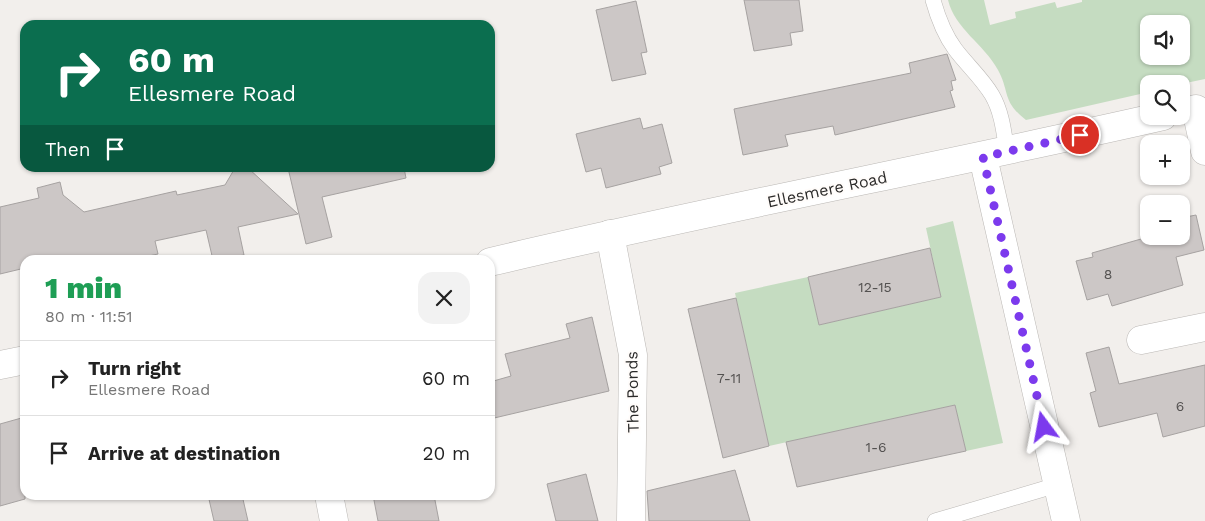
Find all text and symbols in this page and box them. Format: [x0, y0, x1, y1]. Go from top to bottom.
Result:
map controls [1140, 15, 1190, 245]
button: sound [1140, 15, 1190, 65]
text: 60 m [128, 39, 215, 81]
icon: right [45, 40, 110, 105]
button: search [1140, 75, 1190, 125]
text: Ellesmere Road [128, 81, 296, 106]
pin [1059, 114, 1101, 156]
icon: arrive [1066, 121, 1094, 149]
icon: arrive [101, 135, 129, 163]
button: + [1140, 135, 1190, 185]
text: Then [45, 138, 91, 161]
street label: Ellesmere Road [765, 167, 889, 211]
button: − [1140, 195, 1190, 245]
house number: 8 [1104, 266, 1112, 282]
text: 1 min [45, 270, 122, 305]
button: close [418, 272, 470, 324]
house number: 12-15 [858, 279, 892, 295]
text: 80 m · 11:51 [45, 307, 133, 326]
street label: The Ponds [622, 351, 643, 433]
text: Turn right [88, 357, 181, 380]
icon: right [45, 364, 73, 392]
text: 60 m [422, 367, 470, 390]
house number: 7-11 [717, 370, 741, 386]
text: Ellesmere Road [88, 380, 210, 399]
house number: 6 [1176, 398, 1184, 414]
position arrow [1017, 400, 1069, 452]
icon: arrive [45, 439, 73, 467]
house number: 1-6 [865, 439, 887, 455]
text: Arrive at destination [88, 442, 280, 465]
text: 20 m [423, 442, 470, 465]

